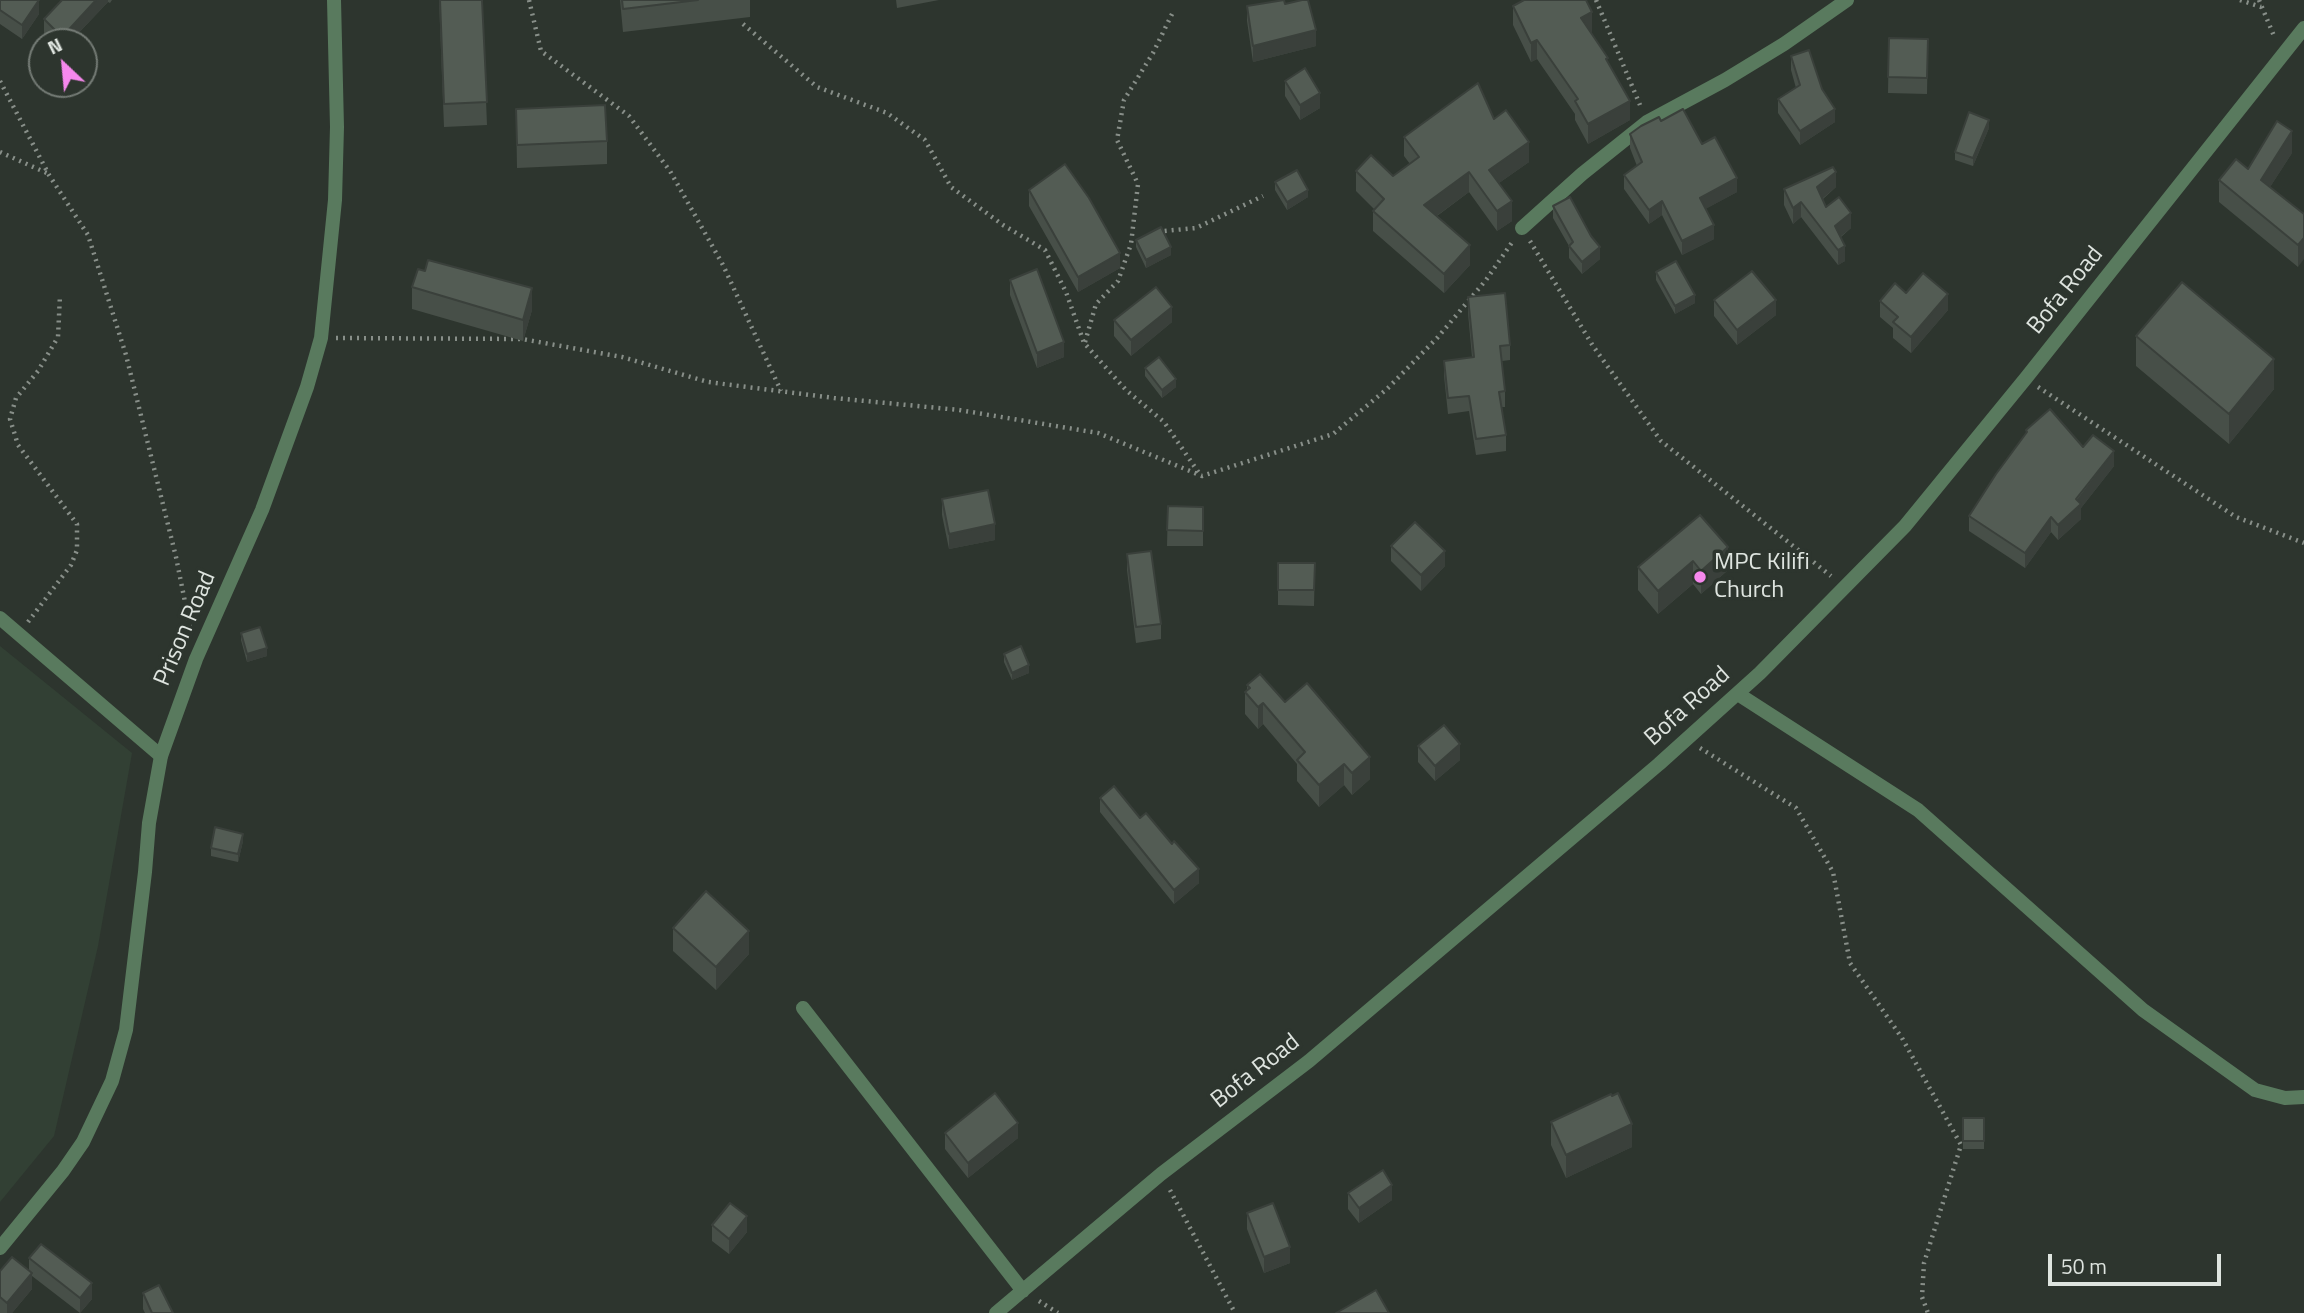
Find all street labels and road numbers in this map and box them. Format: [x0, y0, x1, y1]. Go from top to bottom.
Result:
street label: Bofa Road [2022, 241, 2110, 341]
street label: Prison Road [149, 567, 223, 691]
street label: Bofa Road [1639, 661, 1737, 753]
street label: Bofa Road [1206, 1028, 1306, 1116]

